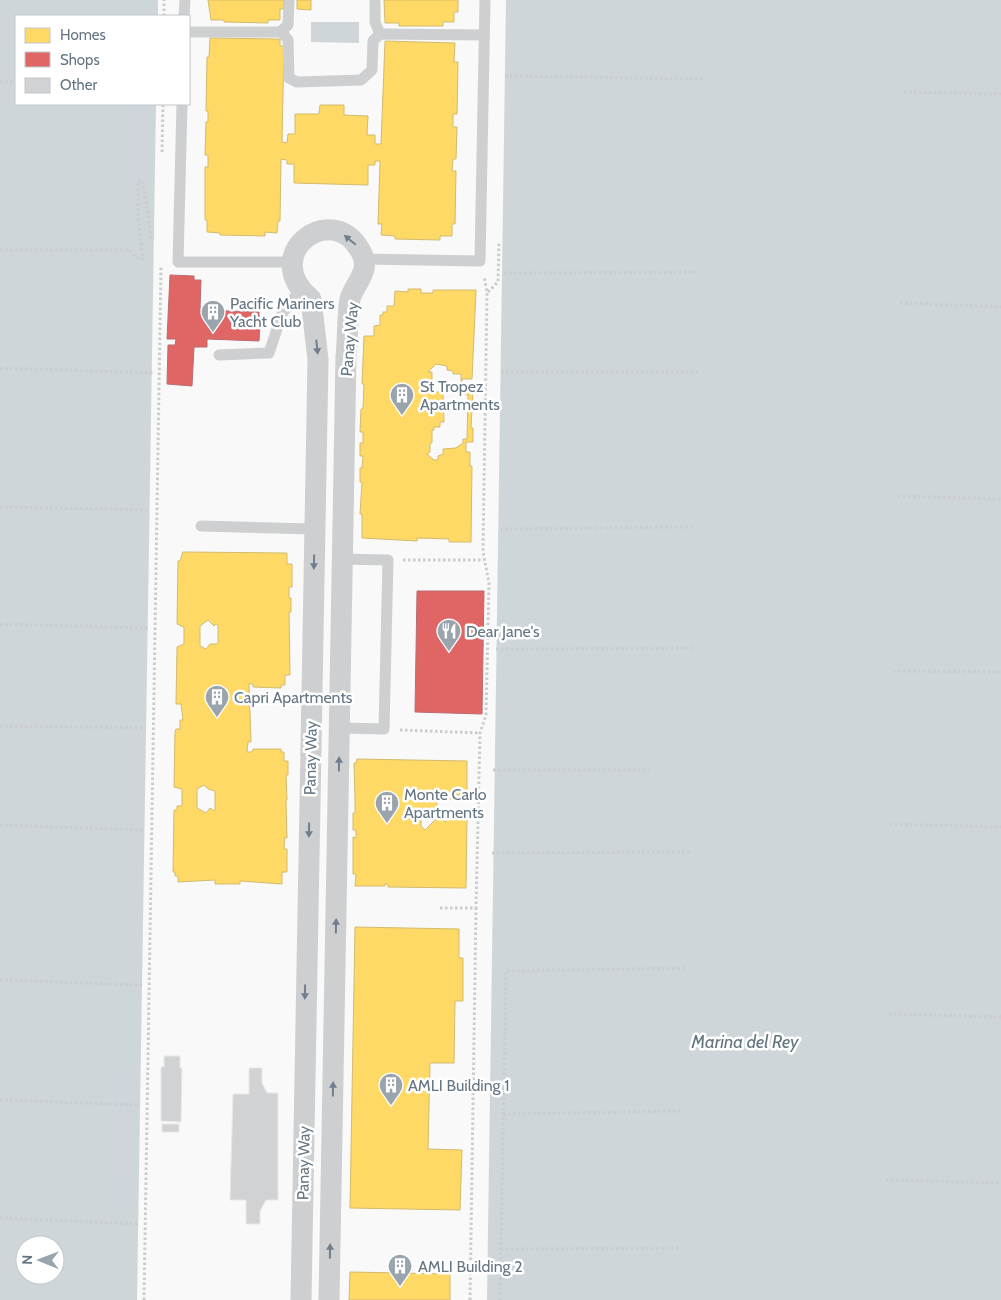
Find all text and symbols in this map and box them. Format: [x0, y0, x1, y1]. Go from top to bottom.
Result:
legend [15, 15, 190, 105]
text: Homes [60, 26, 106, 44]
text: Shops [60, 51, 100, 69]
text: Other [60, 76, 97, 94]
one-way arrow [344, 234, 357, 245]
place label: Pacific Mariners Yacht Club [229, 294, 335, 331]
building icon: Pacific Mariners Yacht Club [200, 299, 226, 333]
street label: Panay Way [337, 301, 362, 377]
one-way arrow [313, 340, 321, 356]
place label: St Tropez Apartments [420, 377, 500, 414]
building icon: St Tropez Apartments [389, 382, 415, 416]
one-way arrow [310, 554, 318, 570]
restaurant icon: Dear Jane's [436, 618, 462, 652]
place label: Dear Jane's [466, 622, 540, 641]
building icon: Capri Apartments [204, 684, 230, 718]
place label: Capri Apartments [234, 688, 353, 707]
street label: Panay Way [300, 721, 321, 795]
one-way arrow [335, 756, 343, 772]
place label: Monte Carlo Apartments [404, 785, 487, 822]
building icon: Monte Carlo Apartments [374, 790, 400, 824]
one-way arrow [304, 822, 312, 838]
one-way arrow [332, 918, 340, 934]
one-way arrow [301, 984, 309, 1000]
water label: Marina del Rey [690, 1031, 799, 1053]
building icon: AMLI Building 1 [378, 1072, 404, 1106]
place label: AMLI Building 1 [408, 1076, 509, 1095]
one-way arrow [329, 1081, 337, 1097]
street label: Panay Way [293, 1126, 314, 1200]
north arrow [15, 1235, 65, 1285]
one-way arrow [327, 1243, 335, 1259]
building icon: AMLI Building 2 [387, 1253, 413, 1287]
text: N [18, 1255, 36, 1265]
place label: AMLI Building 2 [418, 1257, 523, 1276]

